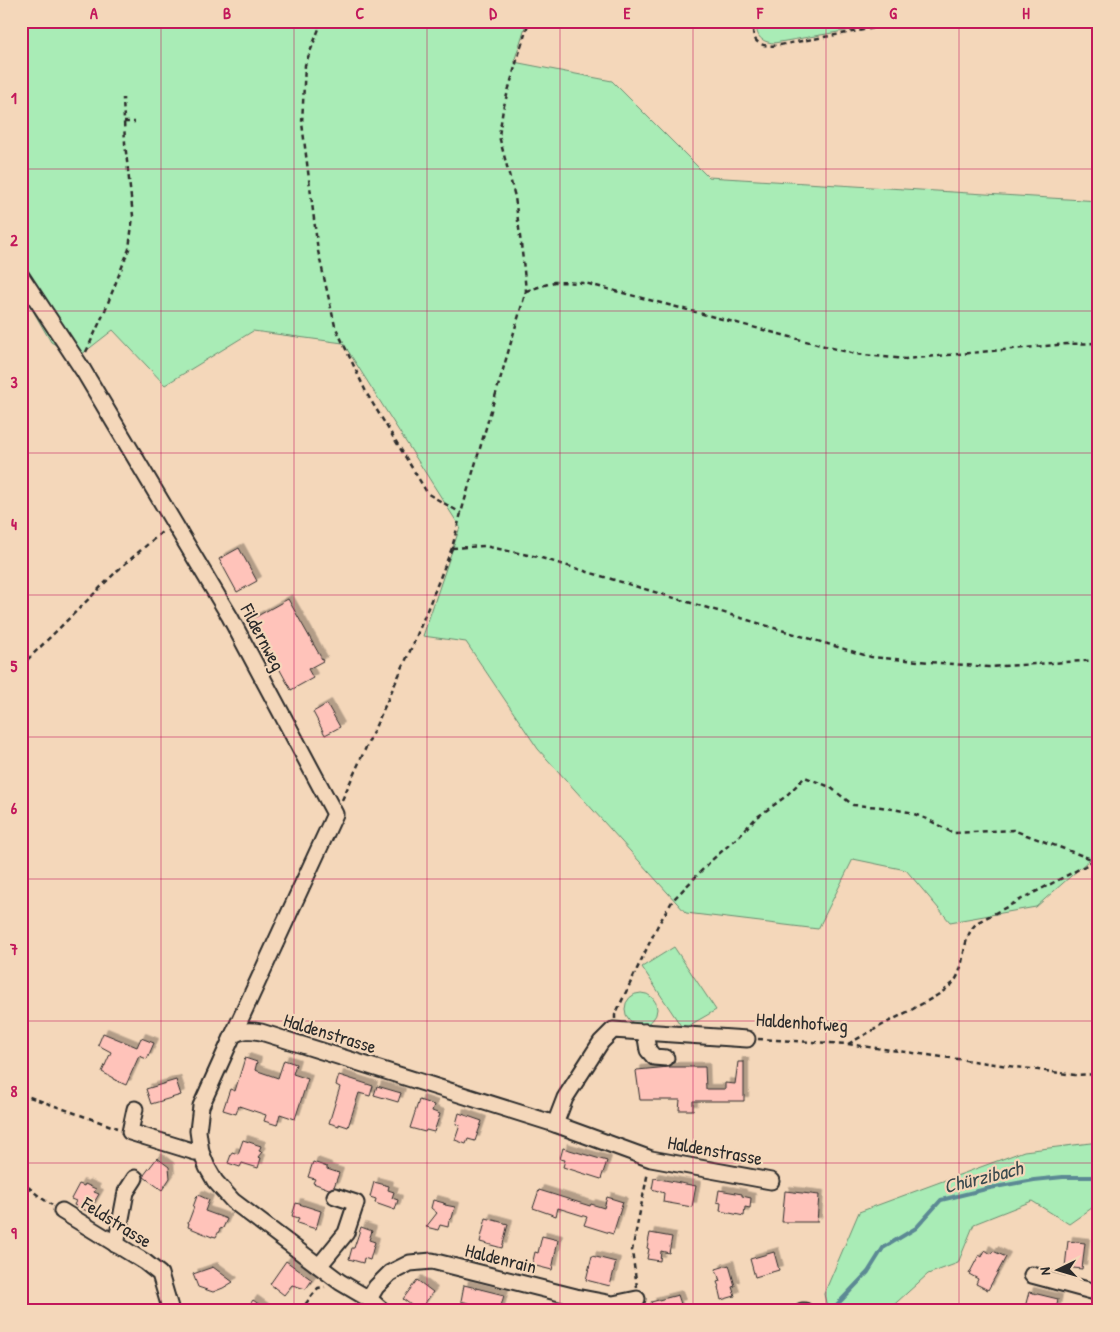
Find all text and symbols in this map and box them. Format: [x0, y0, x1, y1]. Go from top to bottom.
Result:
text: A [90, 2, 98, 24]
text: B [223, 2, 231, 24]
text: C [356, 2, 365, 24]
text: D [489, 2, 497, 24]
text: E [623, 2, 631, 24]
text: F [756, 2, 764, 24]
text: G [889, 2, 897, 24]
text: H [1022, 2, 1030, 24]
text: 1 [11, 87, 17, 109]
text: 2 [10, 229, 18, 251]
text: 3 [10, 371, 18, 393]
text: 4 [11, 513, 17, 535]
street label: Fildernweg [234, 598, 291, 675]
text: 5 [11, 655, 18, 677]
text: 6 [11, 797, 18, 819]
text: 7 [9, 938, 18, 960]
street label: Haldenhofweg [755, 1006, 849, 1038]
street label: Haldenstrasse [280, 1007, 380, 1060]
text: 8 [11, 1080, 18, 1102]
street label: Haldenstrasse [666, 1129, 765, 1171]
water label: Chürzibach [941, 1153, 1027, 1199]
street label: Feldstrasse [76, 1190, 157, 1254]
text: 9 [11, 1222, 17, 1244]
street label: Haldenrain [463, 1237, 539, 1279]
north arrow [1032, 1244, 1082, 1294]
text: N [1035, 1266, 1054, 1276]

